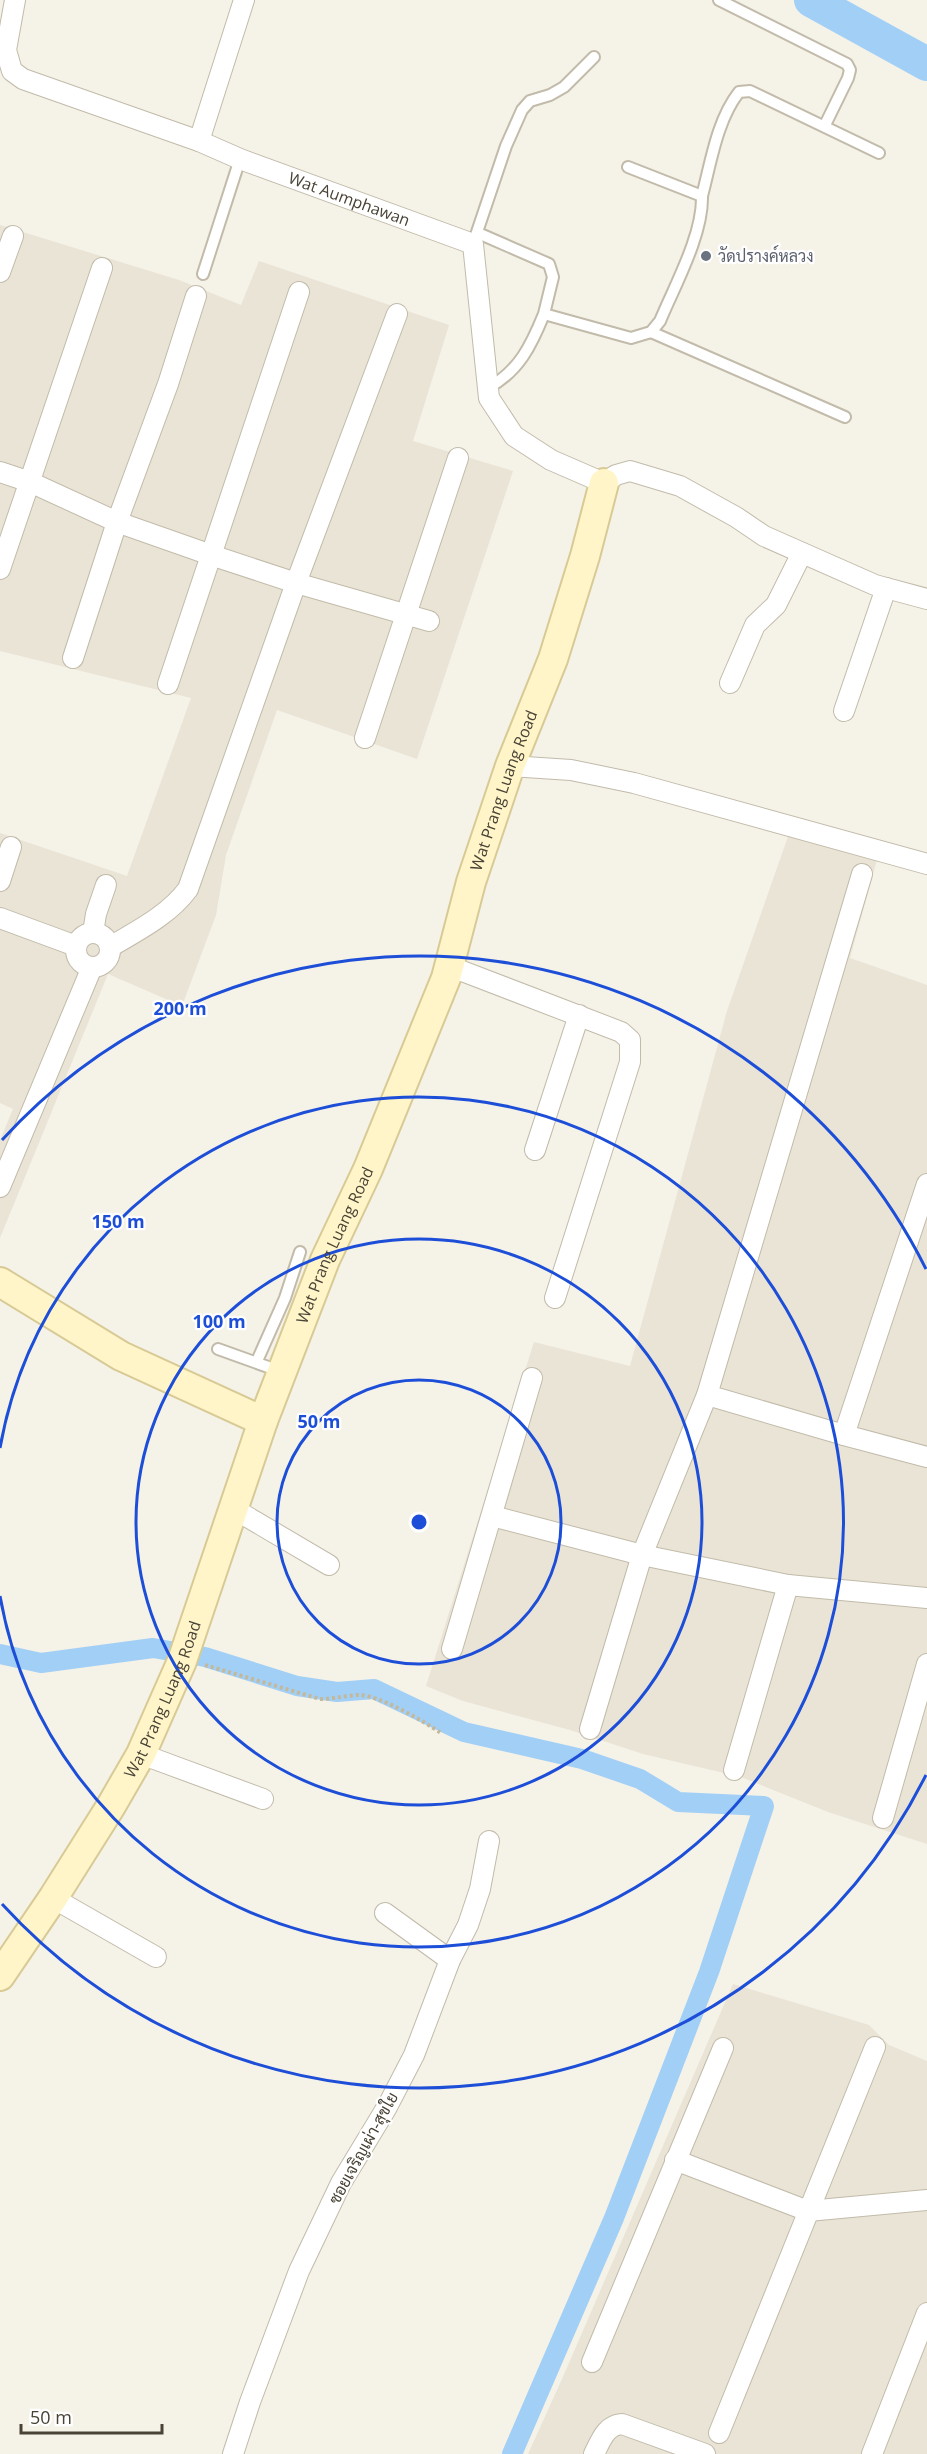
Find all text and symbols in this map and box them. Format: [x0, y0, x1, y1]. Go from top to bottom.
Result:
street label: Wat Aumphawan [285, 167, 413, 231]
place label: วัดปรางค์หลวง [718, 244, 813, 267]
marker: วัดปรางค์หลวง [699, 249, 713, 263]
street label: Wat Prang Luang Road [465, 707, 542, 873]
text: 200 m [153, 996, 207, 1020]
street label: Wat Prang Luang Road [291, 1163, 379, 1327]
text: 150 m [91, 1209, 145, 1233]
text: 100 m [192, 1309, 246, 1333]
text: 50 m [298, 1409, 340, 1433]
centre of rings [409, 1512, 429, 1532]
street label: Wat Prang Luang Road [119, 1618, 206, 1782]
street label: ซอยเจริญเผ่า-สุขใย [323, 2088, 404, 2209]
scale bar [21, 2397, 162, 2435]
text: 50 m [30, 2405, 72, 2429]

